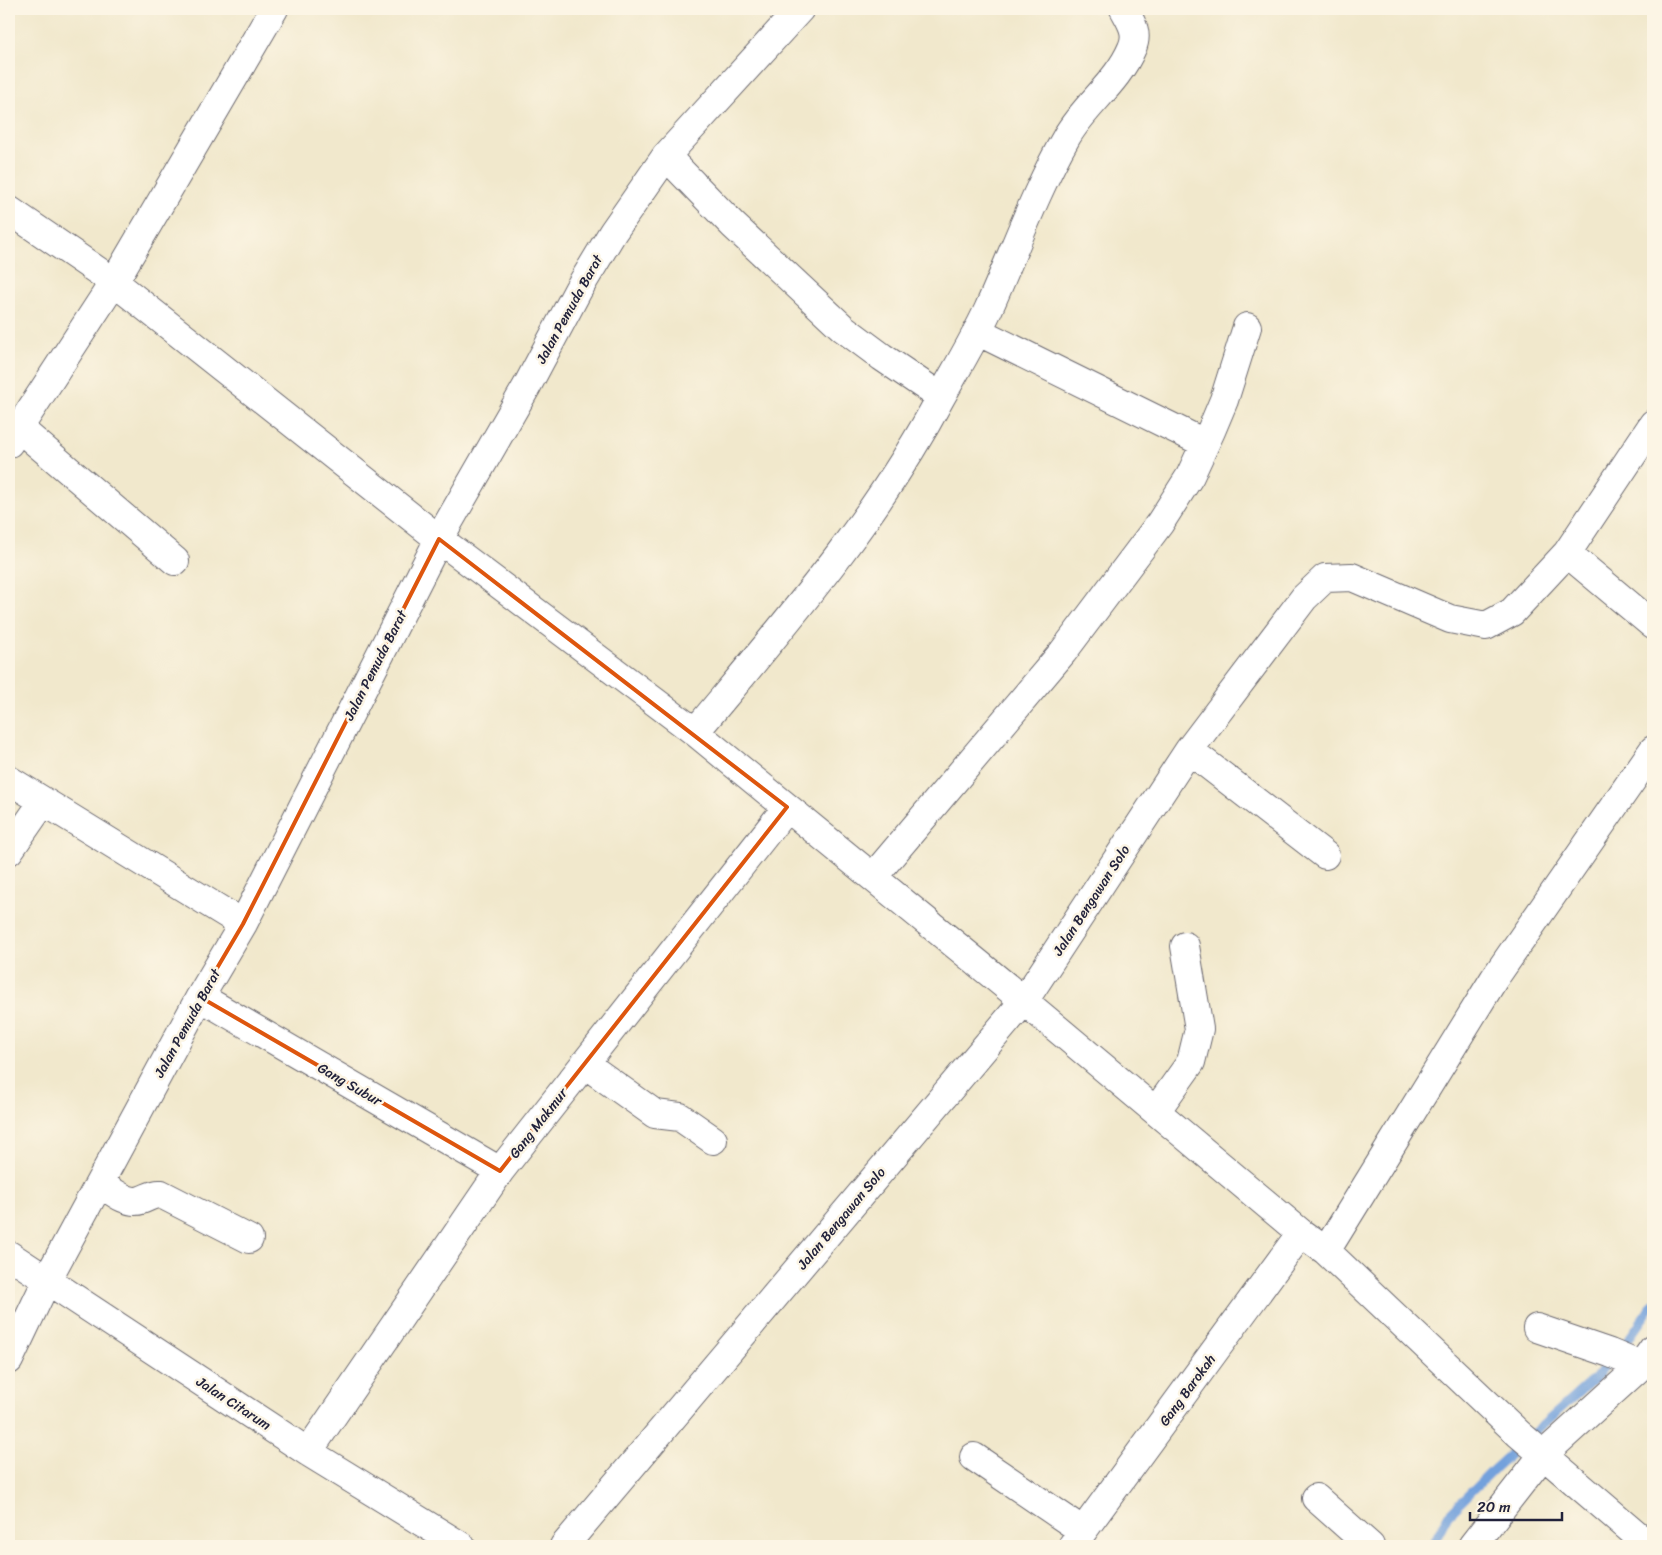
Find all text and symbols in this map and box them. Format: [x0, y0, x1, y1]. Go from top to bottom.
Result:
street label: Jalan Pemuda Barat [529, 249, 610, 369]
street label: Jalan Pemuda Barat [336, 604, 415, 726]
street label: Jalan Bengawan Solo [1046, 840, 1137, 962]
street label: Jalan Pemuda Barat [147, 963, 228, 1083]
street label: Gang Subur [313, 1056, 388, 1114]
street label: Gang Makmur [503, 1081, 575, 1164]
street label: Jalan Bengawan Solo [790, 1161, 892, 1276]
street label: Gang Barokah [1152, 1349, 1222, 1432]
street label: Jalan Citarum [190, 1369, 276, 1437]
scale bar [1470, 1490, 1562, 1522]
text: 20 m [1477, 1494, 1511, 1520]

